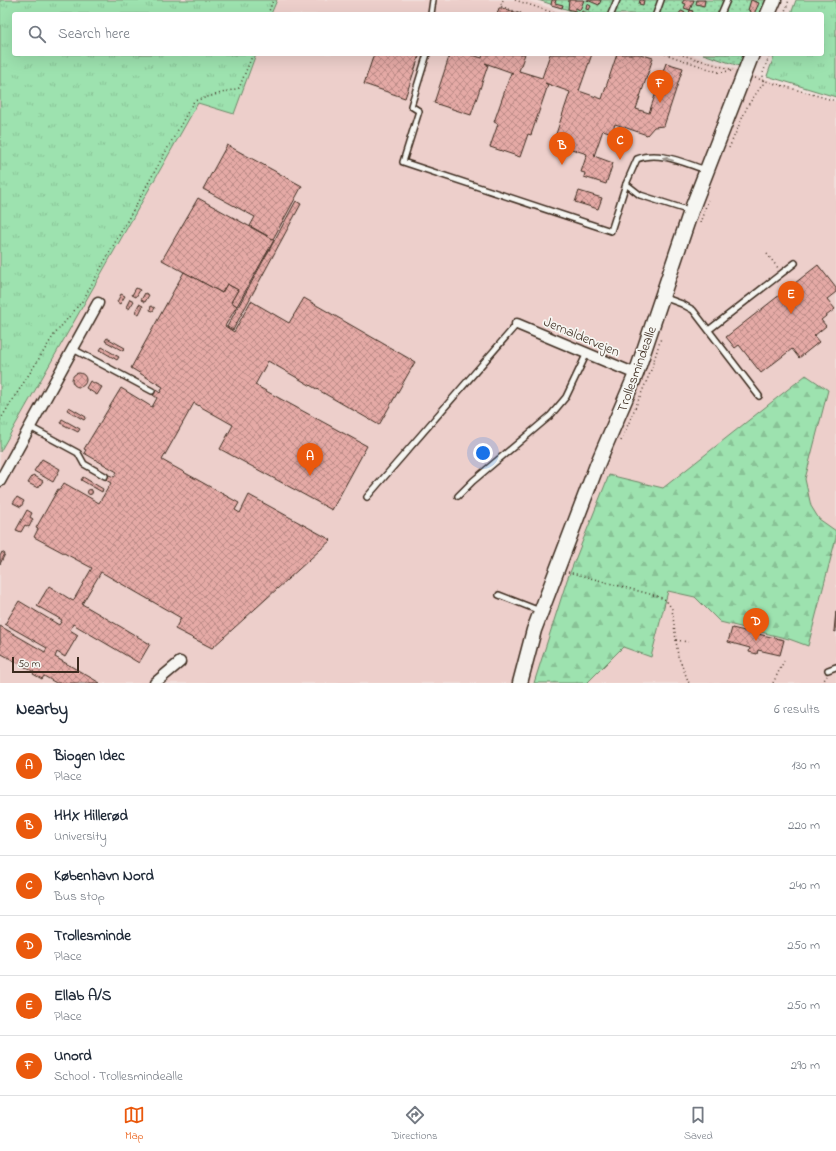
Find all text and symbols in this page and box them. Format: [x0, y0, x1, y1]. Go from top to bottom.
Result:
search box [12, 12, 824, 56]
icon: search [26, 23, 48, 45]
text: Search here [58, 23, 130, 45]
pin: F [647, 70, 673, 103]
pin: C [607, 127, 633, 160]
pin: B [549, 132, 575, 165]
one-way arrow [662, 156, 674, 162]
pin: E [778, 281, 804, 314]
street label: Jernaldervejen [540, 312, 623, 363]
street label: Trollesmindealle [612, 323, 663, 416]
pin: A [297, 443, 323, 476]
your location [473, 443, 493, 463]
pin: D [743, 608, 769, 641]
scale bar [12, 655, 79, 674]
text: 50 m [18, 656, 40, 672]
text: Nearby [16, 697, 68, 722]
text: 6 results [774, 700, 820, 719]
text: Biogen Idec [54, 745, 125, 767]
text: A [25, 756, 33, 775]
text: 130 m [792, 756, 820, 775]
text: Place [54, 767, 82, 786]
text: HHX Hillerød [54, 805, 128, 827]
text: B [25, 816, 33, 835]
text: 220 m [788, 816, 820, 835]
text: University [54, 827, 107, 846]
text: København Nord [54, 865, 154, 887]
text: C [25, 876, 33, 895]
text: 240 m [789, 876, 820, 895]
text: Bus stop [54, 887, 105, 906]
text: Trollesminde [54, 925, 131, 947]
text: D [24, 936, 34, 955]
text: 250 m [787, 936, 820, 955]
text: Place [54, 947, 82, 966]
text: Ellab A/S [54, 985, 111, 1007]
text: E [25, 996, 33, 1015]
text: 250 m [787, 996, 820, 1015]
text: Place [54, 1007, 82, 1026]
text: Unord [54, 1045, 92, 1067]
text: F [25, 1056, 33, 1075]
text: 290 m [791, 1056, 820, 1075]
text: School · Trollesmindealle [54, 1067, 183, 1086]
tab: Map [123, 1104, 145, 1144]
tab: Directions [392, 1104, 438, 1144]
tab: Saved [684, 1104, 713, 1144]

